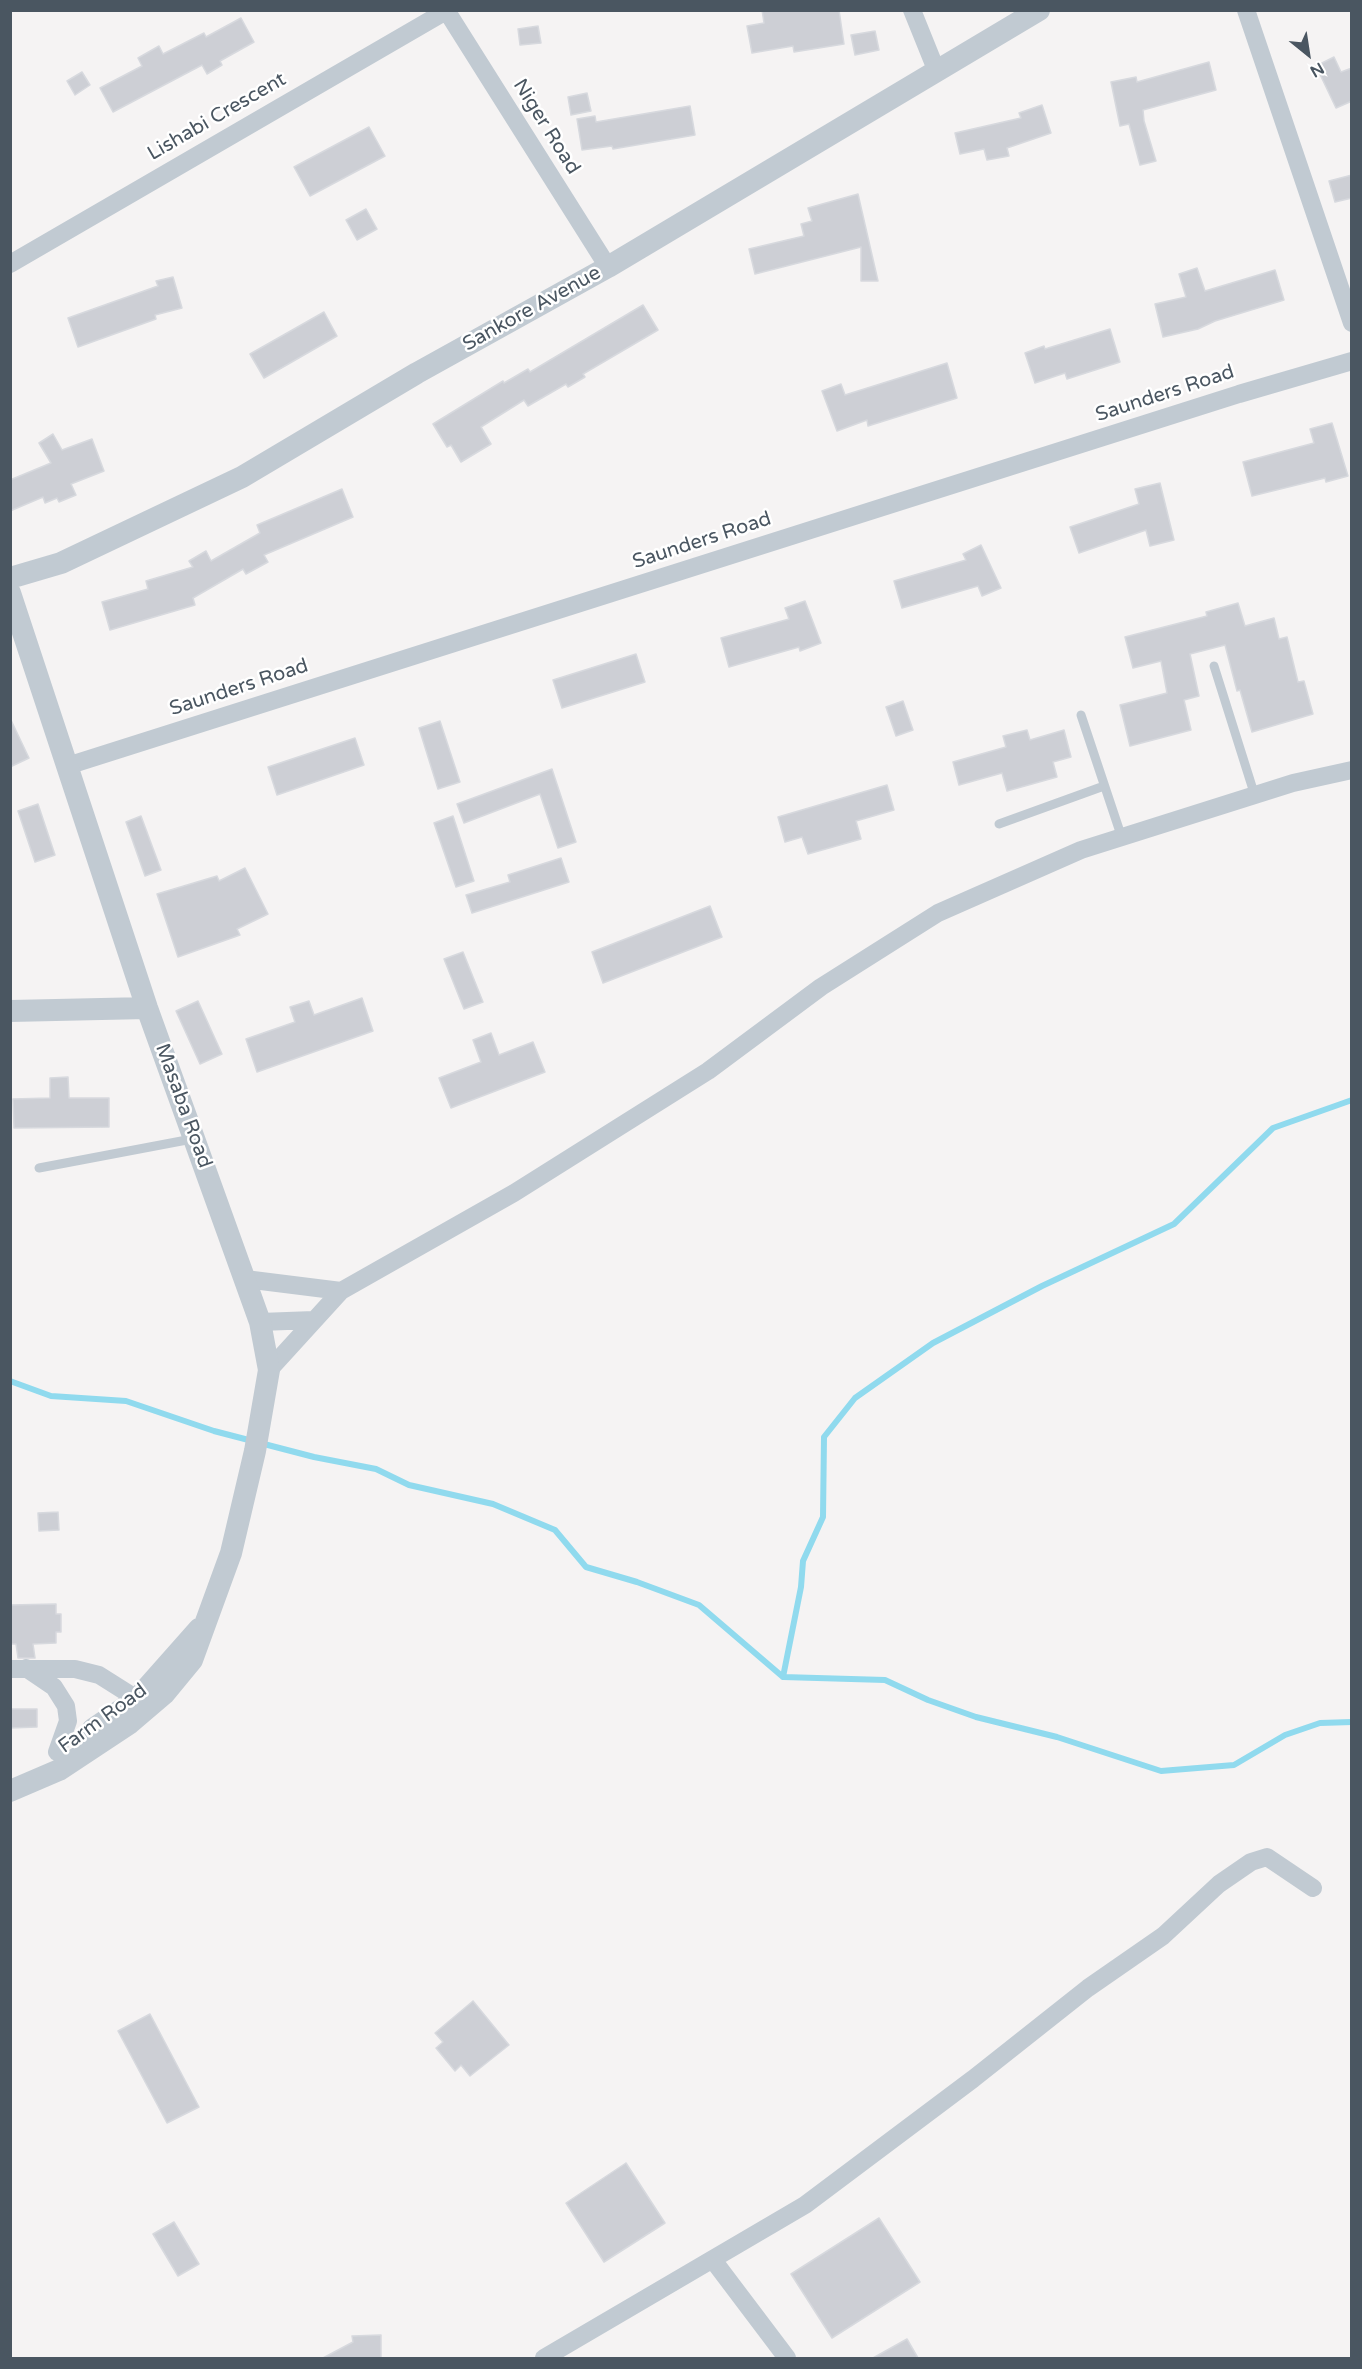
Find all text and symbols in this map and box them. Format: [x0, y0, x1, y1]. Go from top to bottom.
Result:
north arrow [1278, 24, 1338, 84]
text: N [1306, 58, 1328, 81]
street label: Lishabi Crescent [144, 68, 290, 166]
street label: Niger Road [507, 75, 585, 179]
street label: Sankore Avenue [459, 261, 605, 357]
street label: Saunders Road [1093, 360, 1237, 428]
street label: Saunders Road [630, 507, 774, 575]
street label: Saunders Road [167, 654, 311, 722]
street label: Masaba Road [149, 1040, 217, 1172]
street label: Farm Road [54, 1679, 152, 1759]

